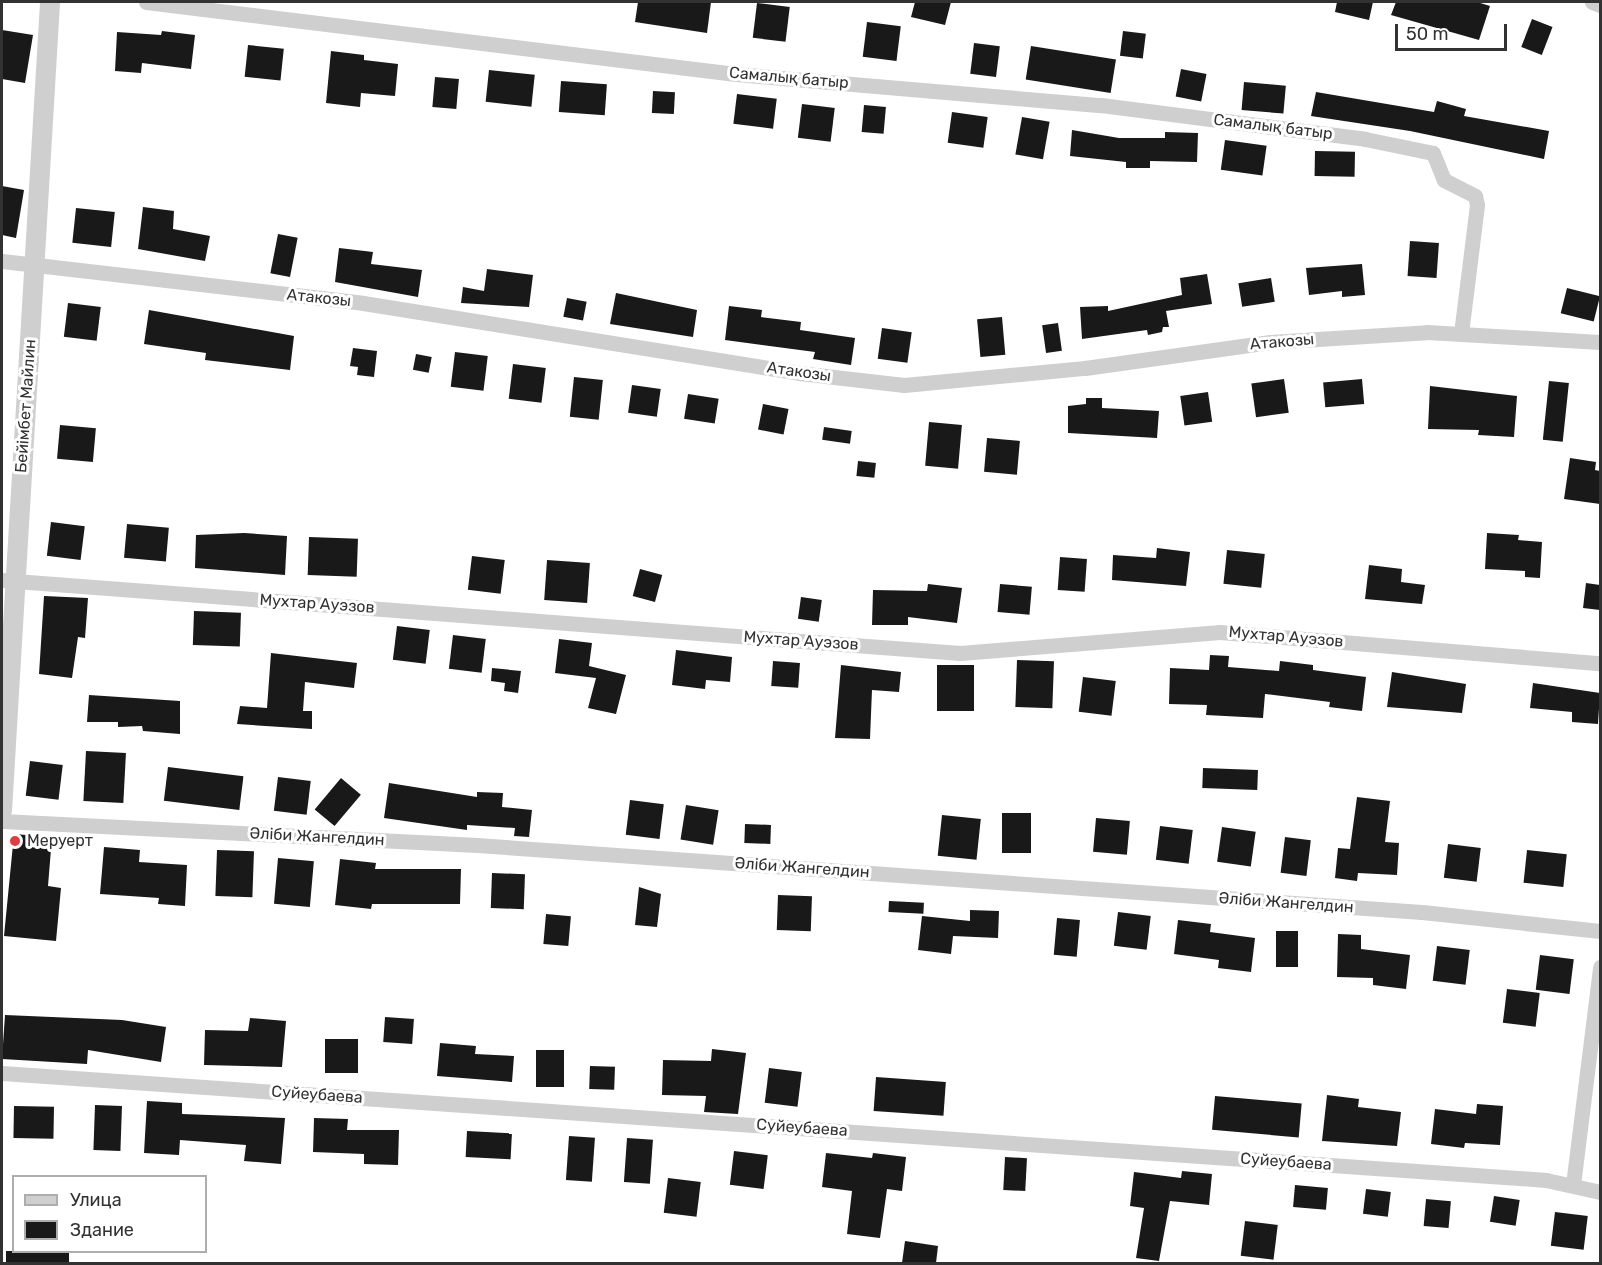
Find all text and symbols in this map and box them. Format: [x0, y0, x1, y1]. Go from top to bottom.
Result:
scale bar [1398, 12, 1510, 50]
text: 50 m [1406, 23, 1449, 45]
street label: Самалық батыр [728, 63, 850, 93]
street label: Самалық батыр [1212, 110, 1334, 144]
street label: Атакозы [286, 285, 352, 311]
street label: Атакозы [1249, 330, 1315, 354]
street label: Бейімбет Майлин [12, 338, 40, 474]
street label: Атакозы [766, 358, 832, 386]
street label: Мухтар Ауэзов [259, 590, 375, 618]
street label: Мухтар Ауэзов [1228, 622, 1344, 652]
street label: Мухтар Ауэзов [743, 627, 859, 655]
street label: Әліби Жангелдин [249, 824, 385, 850]
place label: Меруерт [27, 831, 93, 851]
marker: Меруерт [8, 834, 22, 848]
street label: Әліби Жангелдин [734, 854, 870, 882]
street label: Әліби Жангелдин [1218, 889, 1354, 917]
street label: Суйеубаева [271, 1082, 363, 1108]
street label: Суйеубаева [756, 1115, 848, 1141]
street label: Суйеубаева [1240, 1149, 1332, 1175]
legend [12, 1175, 207, 1253]
text: Улица [70, 1189, 122, 1211]
text: Здание [70, 1219, 134, 1241]

